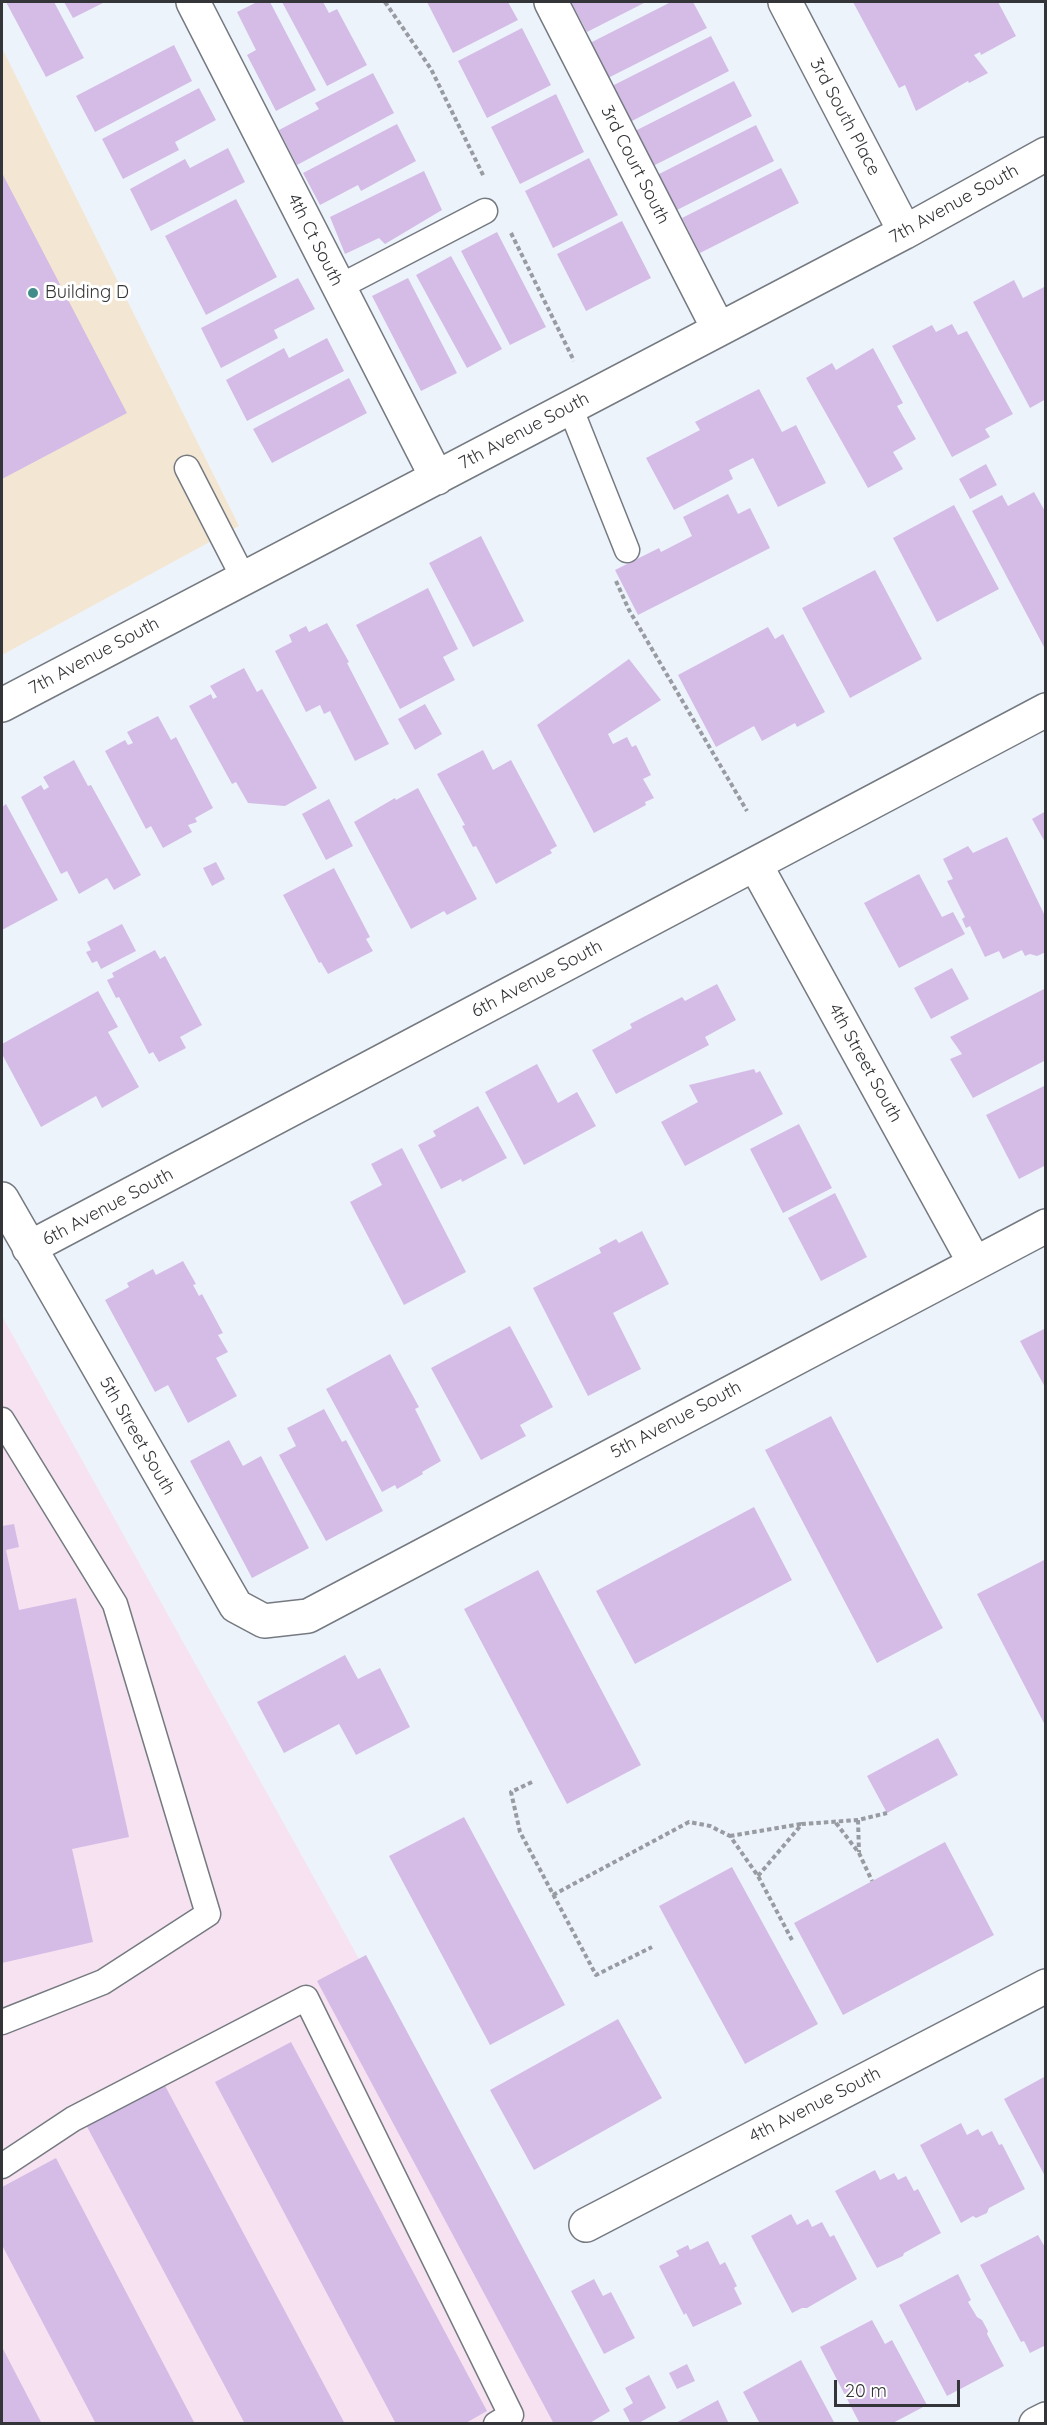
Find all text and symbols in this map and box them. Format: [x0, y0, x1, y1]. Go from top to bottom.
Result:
street label: 3rd South Place [805, 55, 885, 179]
street label: 3rd Court South [596, 102, 674, 228]
street label: 7th Avenue South [886, 160, 1022, 248]
street label: 4th Ct South [282, 190, 348, 290]
place label: Building D [45, 282, 129, 304]
marker: Building D [26, 286, 40, 300]
street label: 7th Avenue South [455, 388, 593, 474]
street label: 7th Avenue South [25, 613, 163, 699]
street label: 6th Avenue South [468, 935, 606, 1023]
street label: 4th Street South [823, 1000, 907, 1126]
street label: 6th Avenue South [39, 1163, 177, 1251]
street label: 5th Street South [94, 1373, 180, 1499]
street label: 5th Avenue South [607, 1376, 745, 1464]
street label: 4th Avenue South [746, 2063, 884, 2147]
scale bar [837, 2368, 963, 2406]
text: 20 m [845, 2379, 887, 2402]

